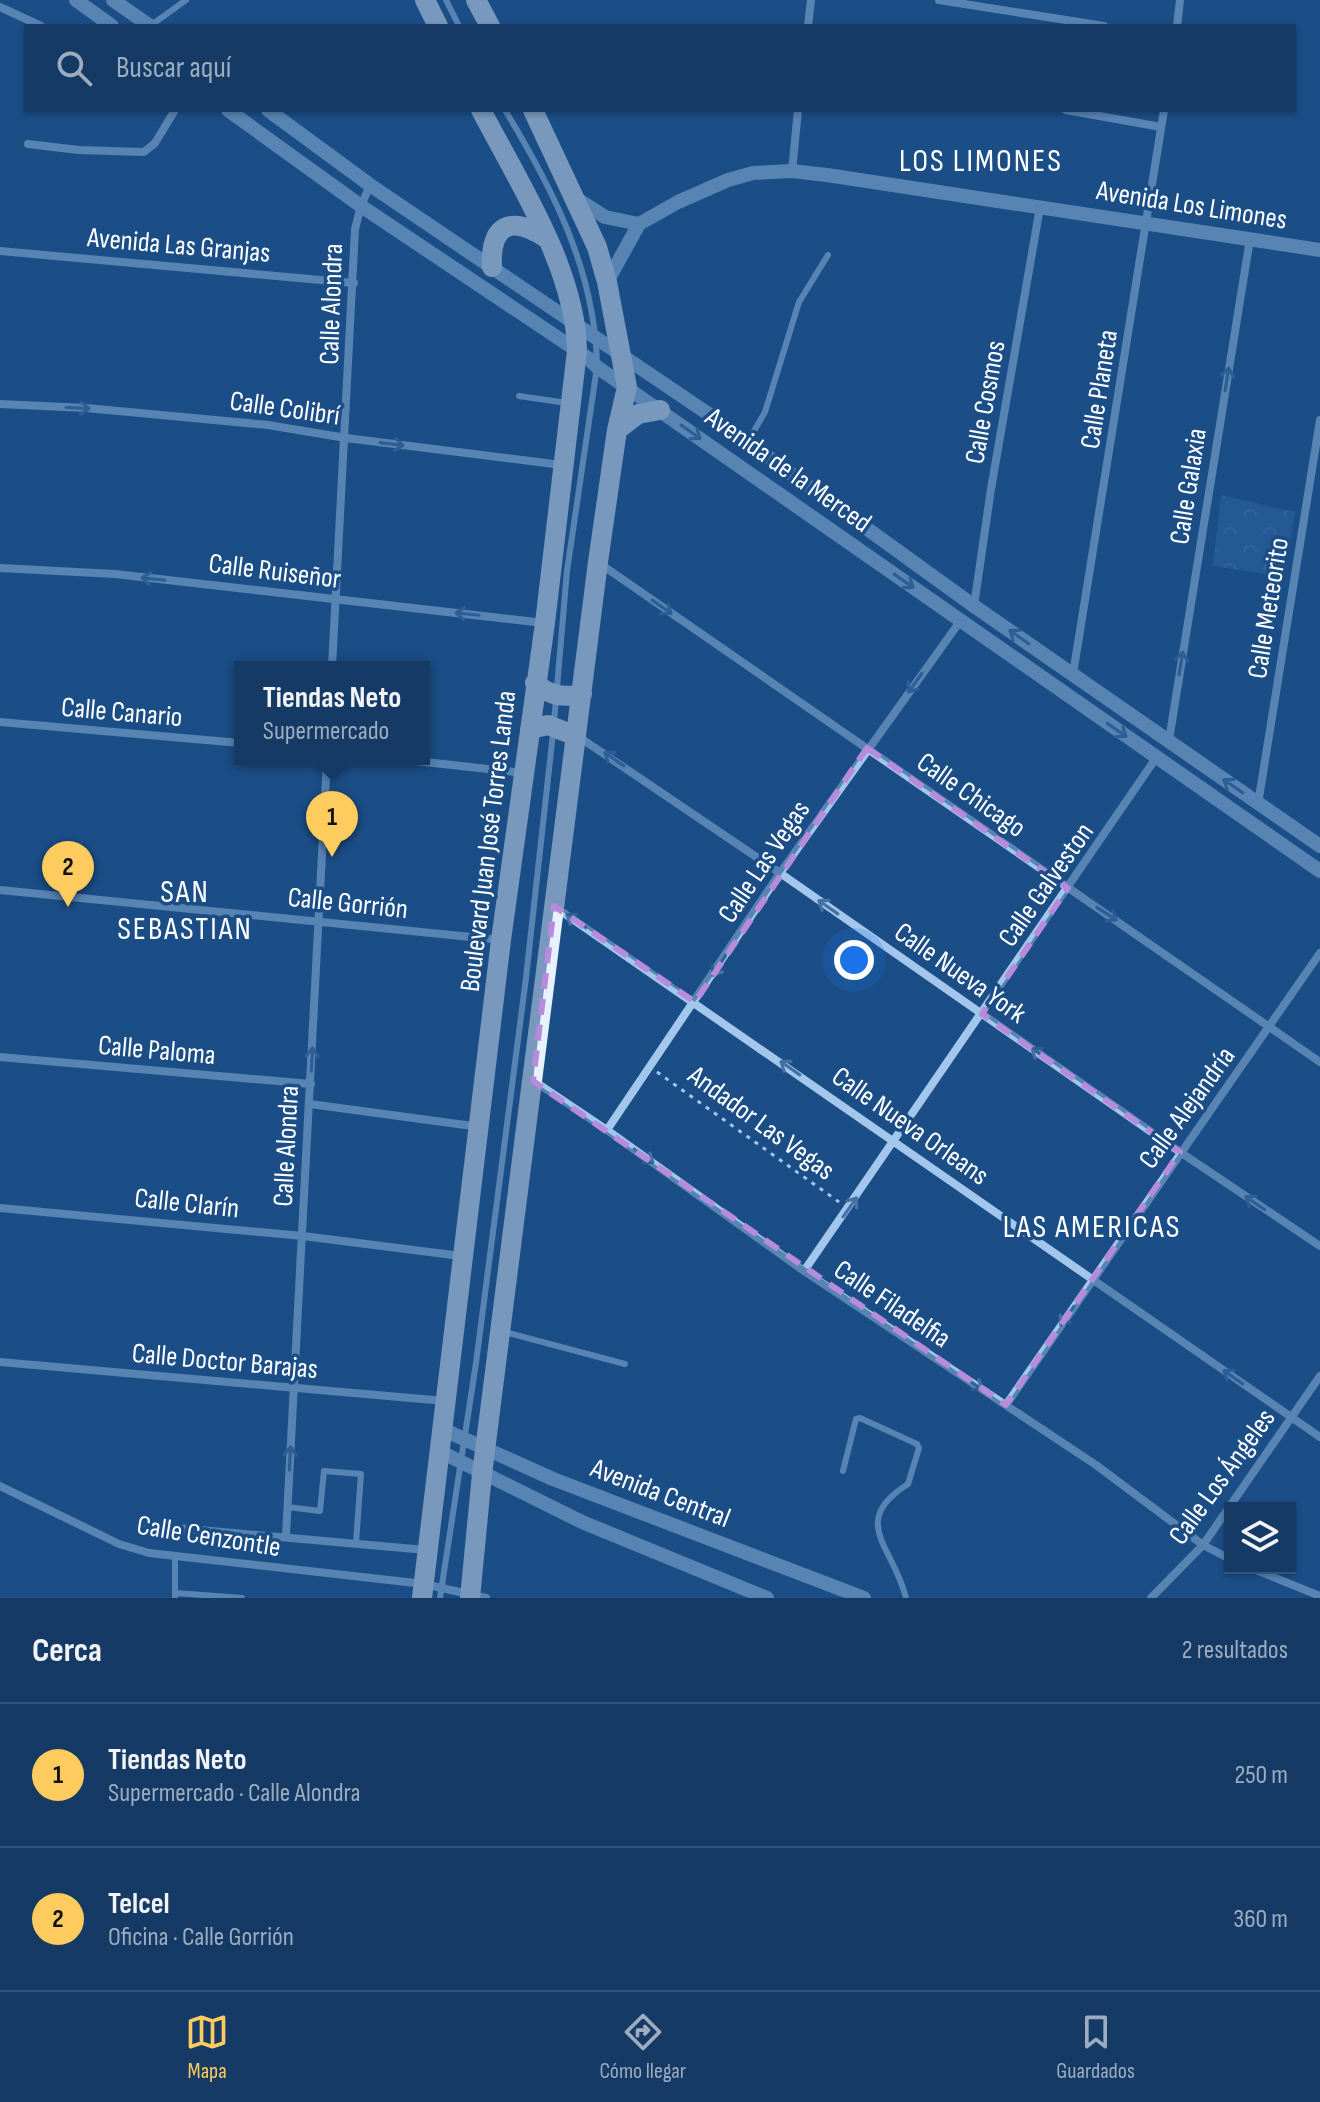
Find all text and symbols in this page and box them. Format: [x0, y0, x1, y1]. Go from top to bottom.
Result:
search box [24, 24, 1296, 112]
icon: search [52, 46, 96, 90]
text: Buscar aquí [116, 50, 231, 86]
district label: LOS LIMONES [899, 142, 1063, 181]
street label: Avenida Los Limones [1093, 174, 1289, 237]
street label: Avenida Las Granjas [85, 221, 272, 270]
street label: Calle Alondra [313, 243, 350, 365]
street label: Calle Planeta [1074, 327, 1125, 451]
street label: Calle Cosmos [958, 338, 1013, 467]
one-way arrow [1220, 367, 1235, 392]
street label: Calle Colibrí [228, 384, 343, 433]
one-way arrow [64, 400, 91, 415]
street label: Avenida de la Merced [698, 400, 877, 540]
one-way arrow [679, 424, 701, 440]
street label: Calle Galaxia [1163, 426, 1214, 547]
one-way arrow [378, 437, 404, 452]
street label: Calle Meteorito [1241, 535, 1296, 681]
street label: Calle Ruiseñor [207, 547, 343, 596]
one-way arrow [140, 571, 167, 586]
one-way arrow [892, 573, 914, 589]
one-way arrow [651, 599, 673, 615]
one-way arrow [454, 607, 481, 622]
one-way arrow [1009, 629, 1031, 645]
one-way arrow [1174, 651, 1189, 676]
popup [234, 661, 430, 765]
one-way arrow [907, 672, 923, 694]
text: Tiendas Neto [263, 680, 401, 716]
street label: Boulevard Juan José Torres Landa [454, 689, 523, 993]
street label: Calle Canario [60, 691, 184, 734]
text: Supermercado [263, 716, 389, 747]
one-way arrow [1105, 722, 1127, 738]
street label: Calle Chicago [910, 746, 1032, 845]
one-way arrow [603, 751, 625, 767]
one-way arrow [1222, 777, 1244, 794]
pin: 1 [306, 791, 358, 857]
street label: Calle Las Vegas [711, 794, 817, 929]
street label: Calle Galveston [992, 817, 1101, 953]
pin: 2 [42, 841, 94, 907]
district label: SAN SEBASTIAN [117, 873, 253, 949]
street label: Calle Gorrión [286, 881, 410, 926]
one-way arrow [817, 899, 839, 915]
one-way arrow [1095, 905, 1117, 922]
one-way arrow [565, 913, 587, 929]
street label: Calle Nueva York [888, 916, 1033, 1031]
your location [834, 940, 874, 980]
one-way arrow [710, 954, 726, 977]
street label: Calle Paloma [97, 1029, 217, 1072]
street label: Calle Alejandría [1132, 1041, 1242, 1175]
one-way arrow [305, 1046, 320, 1073]
one-way arrow [1031, 1047, 1053, 1063]
street label: Andador Las Vegas [681, 1058, 841, 1187]
one-way arrow [779, 1060, 801, 1076]
street label: Calle Nueva Orleans [825, 1060, 995, 1192]
street label: Calle Alondra [267, 1085, 306, 1207]
one-way arrow [632, 1148, 654, 1164]
street label: Calle Clarín [133, 1182, 241, 1225]
one-way arrow [1245, 1195, 1267, 1211]
one-way arrow [842, 1197, 858, 1219]
district label: LAS AMERICAS [1003, 1208, 1181, 1247]
street label: Calle Filadelfia [828, 1253, 957, 1355]
one-way arrow [1059, 1304, 1075, 1326]
street label: Calle Doctor Barajas [131, 1337, 319, 1386]
one-way arrow [1222, 1369, 1245, 1385]
one-way arrow [961, 1375, 984, 1391]
street label: Calle Los Ángeles [1162, 1403, 1282, 1551]
one-way arrow [283, 1445, 298, 1472]
street label: Avenida Central [585, 1451, 735, 1535]
map controls [1224, 1502, 1296, 1574]
button: layers [1224, 1502, 1296, 1574]
street label: Calle Cenzontle [135, 1509, 283, 1564]
text: Cerca [32, 1630, 102, 1671]
text: 2 resultados [1182, 1635, 1288, 1666]
text: Tiendas Neto [108, 1742, 246, 1778]
text: 1 [53, 1760, 63, 1791]
text: 250 m [1234, 1760, 1288, 1791]
text: Supermercado · Calle Alondra [108, 1778, 361, 1809]
text: Telcel [108, 1886, 170, 1922]
text: 2 [52, 1904, 64, 1935]
text: 360 m [1233, 1904, 1288, 1935]
text: Oficina · Calle Gorrión [108, 1922, 294, 1953]
tab: Mapa [185, 2010, 229, 2085]
tab: Cómo llegar [599, 2010, 686, 2085]
tab: Guardados [1056, 2010, 1135, 2085]

